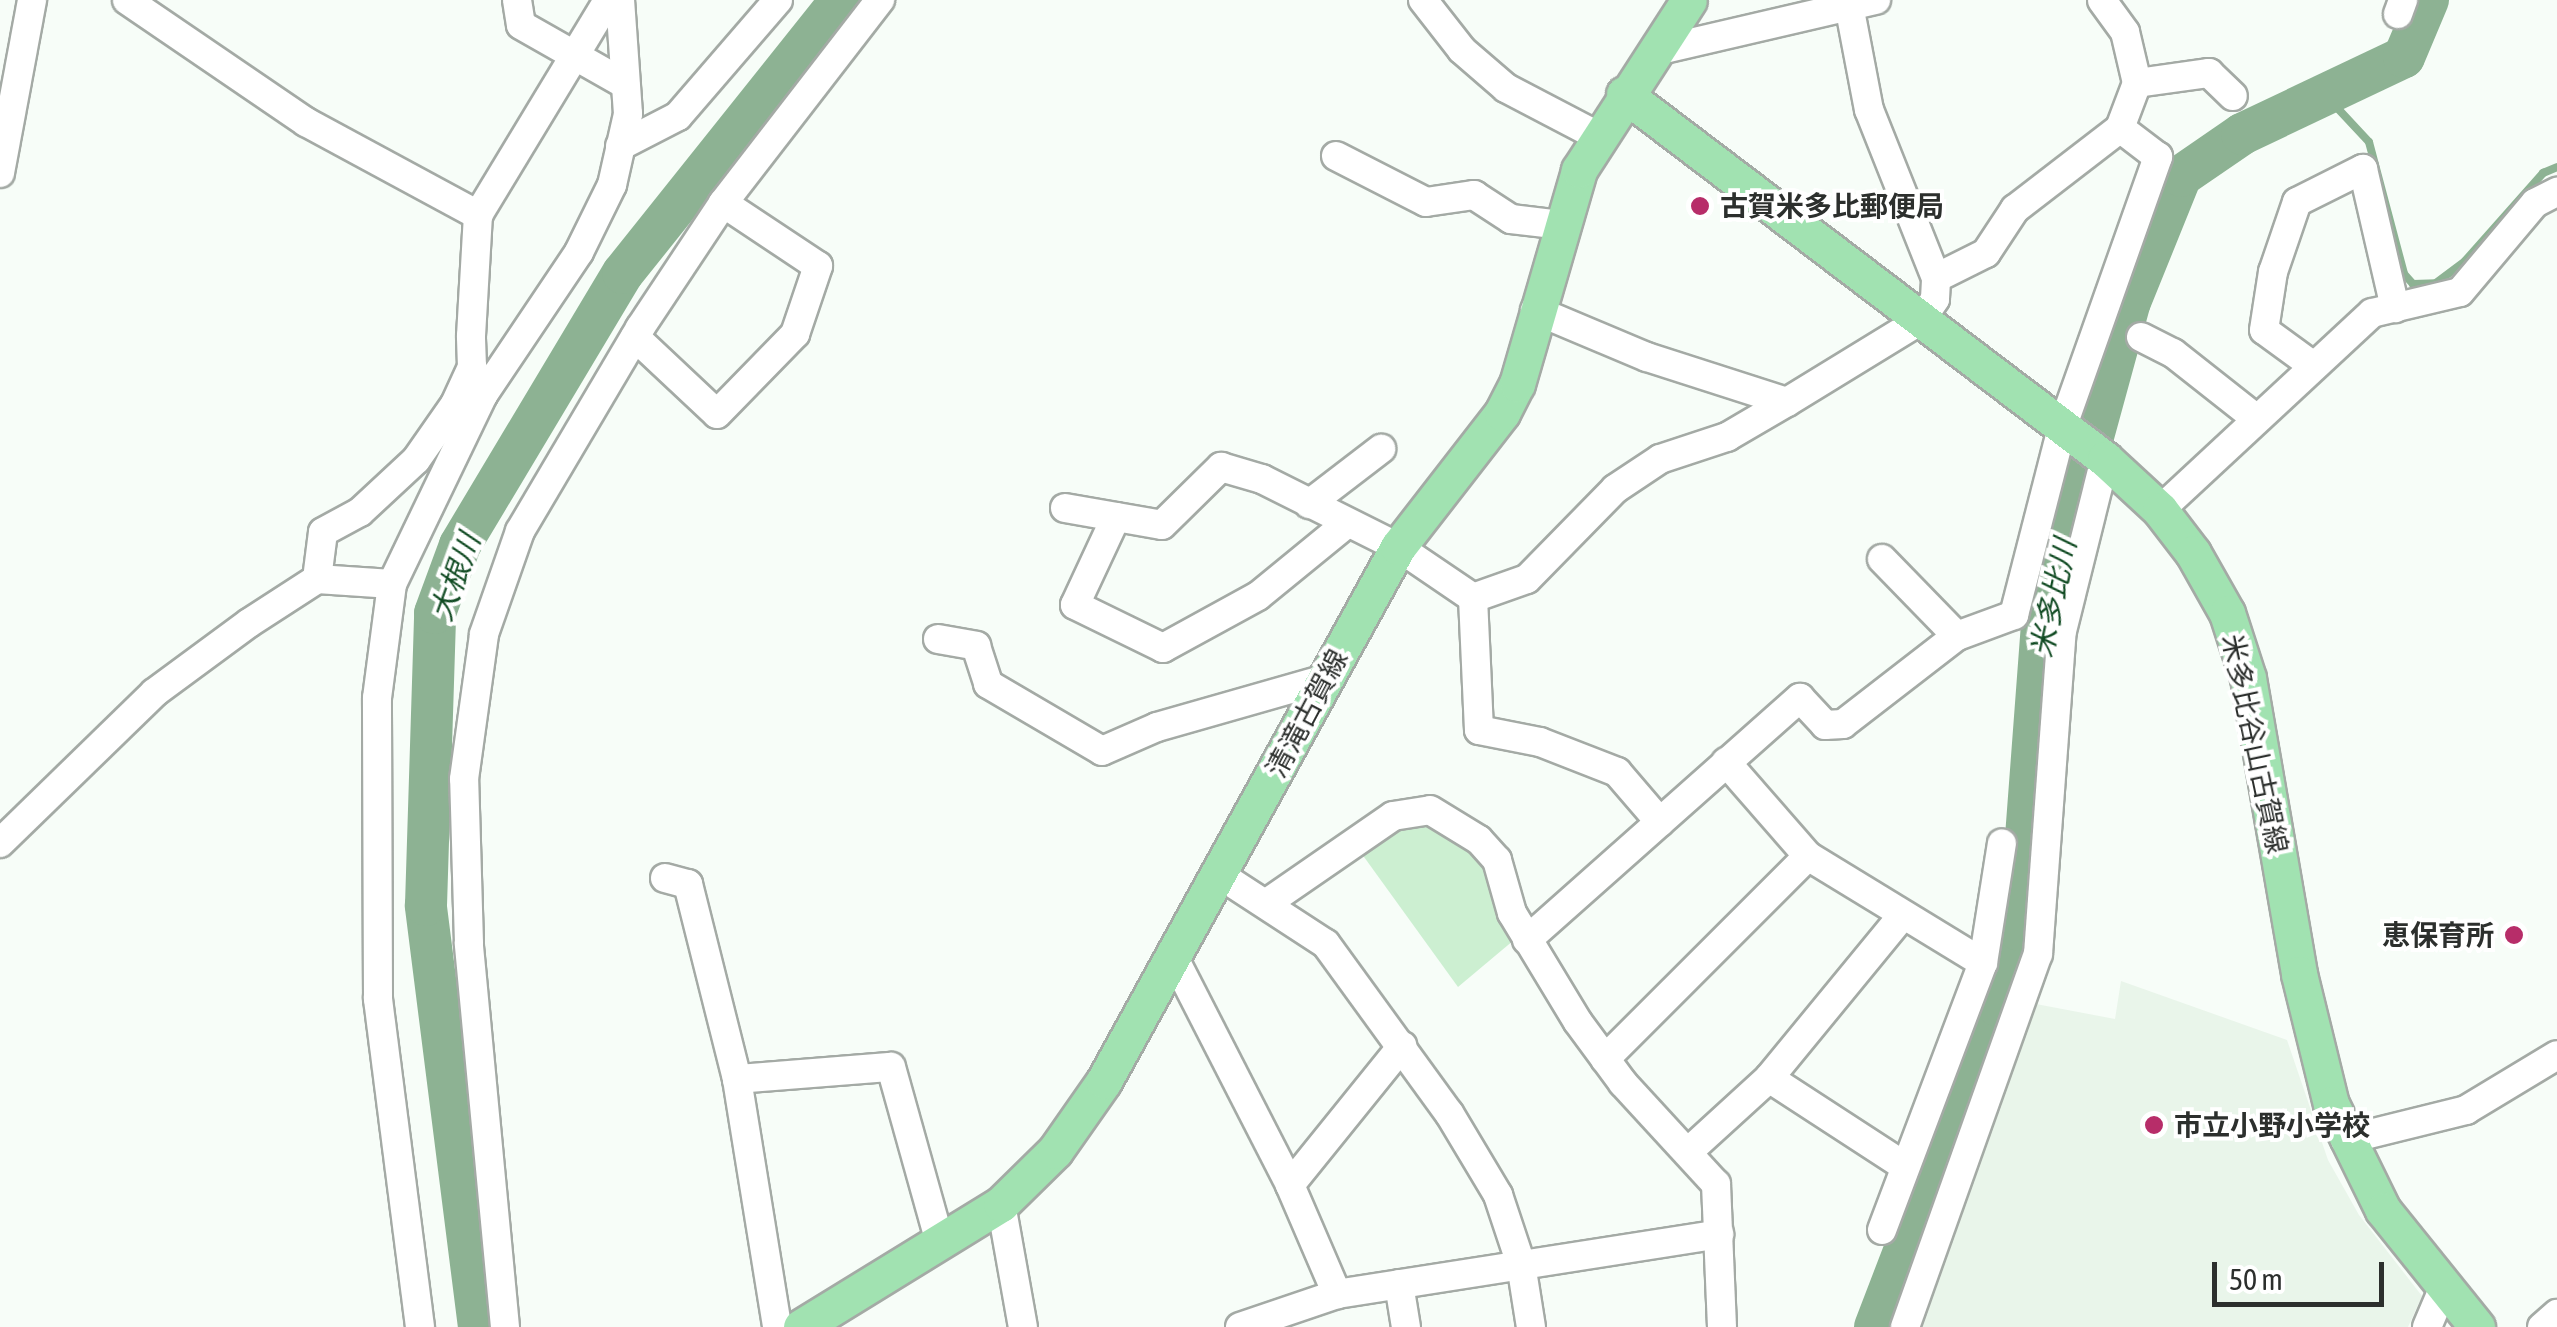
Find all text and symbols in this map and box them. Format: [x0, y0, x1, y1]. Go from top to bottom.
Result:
place label: 古賀米多比郵便局 [1720, 189, 1944, 223]
marker: 古賀米多比郵便局 [1689, 195, 1711, 217]
water label: 大根川 [423, 529, 487, 625]
water label: 米多比川 [2023, 536, 2083, 660]
street label: 米多比谷山古賀線 [2215, 631, 2295, 857]
street label: 清滝古賀線 [1259, 643, 1355, 783]
place label: 恵保育所 [2382, 918, 2494, 952]
marker: 恵保育所 [2503, 924, 2525, 946]
place label: 市立小野小学校 [2174, 1108, 2370, 1142]
marker: 市立小野小学校 [2143, 1114, 2165, 1136]
scale bar [2217, 1242, 2390, 1304]
text: 50 m [2229, 1262, 2283, 1296]

